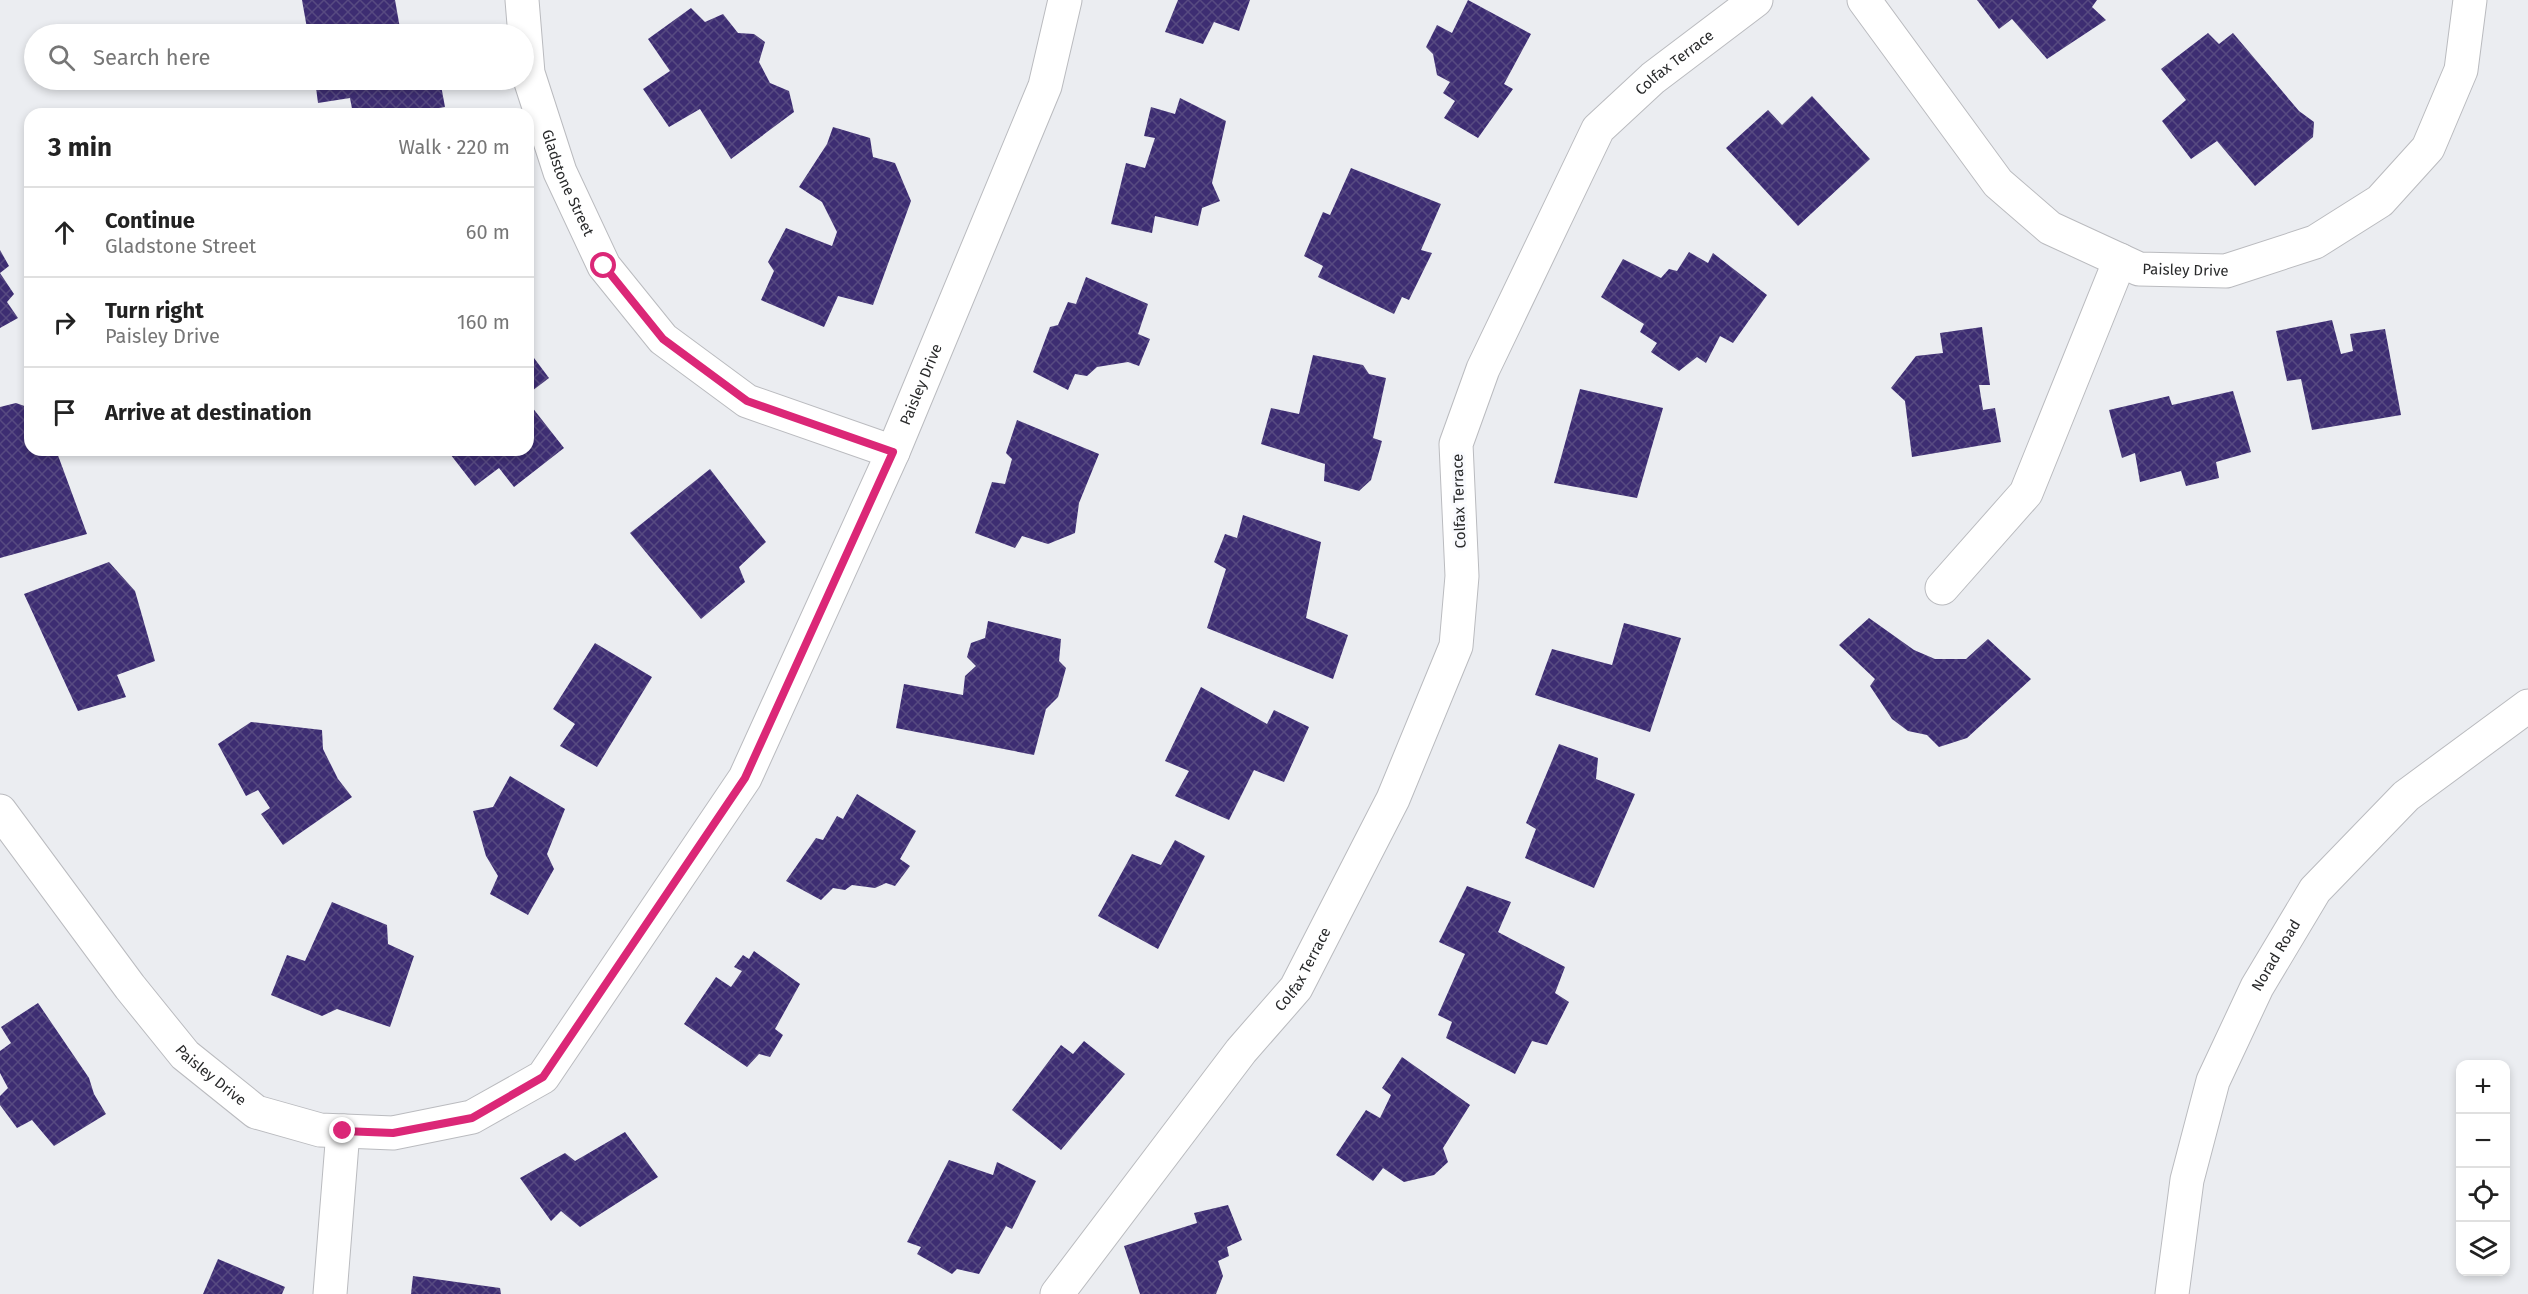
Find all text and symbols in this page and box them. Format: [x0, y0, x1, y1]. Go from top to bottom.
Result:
search box [24, 24, 534, 90]
street label: Colfax Terrace [1631, 26, 1717, 99]
icon: search [45, 41, 78, 74]
text: Search here [93, 44, 211, 71]
street label: Gladstone Street [538, 127, 598, 239]
text: 3 min [48, 132, 112, 163]
text: Walk · 220 m [399, 135, 510, 159]
text: Continue [105, 207, 195, 234]
icon: ahead [48, 216, 81, 249]
text: 60 m [466, 220, 510, 244]
text: Gladstone Street [105, 234, 256, 258]
route start [590, 252, 616, 278]
street label: Paisley Drive [2142, 260, 2229, 280]
text: Turn right [105, 297, 204, 324]
icon: right [48, 306, 81, 339]
text: 160 m [457, 310, 510, 334]
text: Paisley Drive [105, 324, 220, 348]
street label: Paisley Drive [896, 341, 946, 428]
icon: arrive [48, 396, 81, 429]
text: Arrive at destination [105, 399, 312, 426]
street label: Colfax Terrace [1448, 453, 1470, 549]
street label: Norad Road [2248, 916, 2304, 994]
street label: Colfax Terrace [1271, 924, 1335, 1015]
street label: Paisley Drive [171, 1041, 250, 1110]
map controls [2456, 1060, 2510, 1276]
button: + [2456, 1060, 2510, 1114]
button: − [2456, 1114, 2510, 1168]
route end [329, 1117, 355, 1143]
button: locate [2456, 1168, 2510, 1222]
button: layers [2456, 1222, 2510, 1276]

